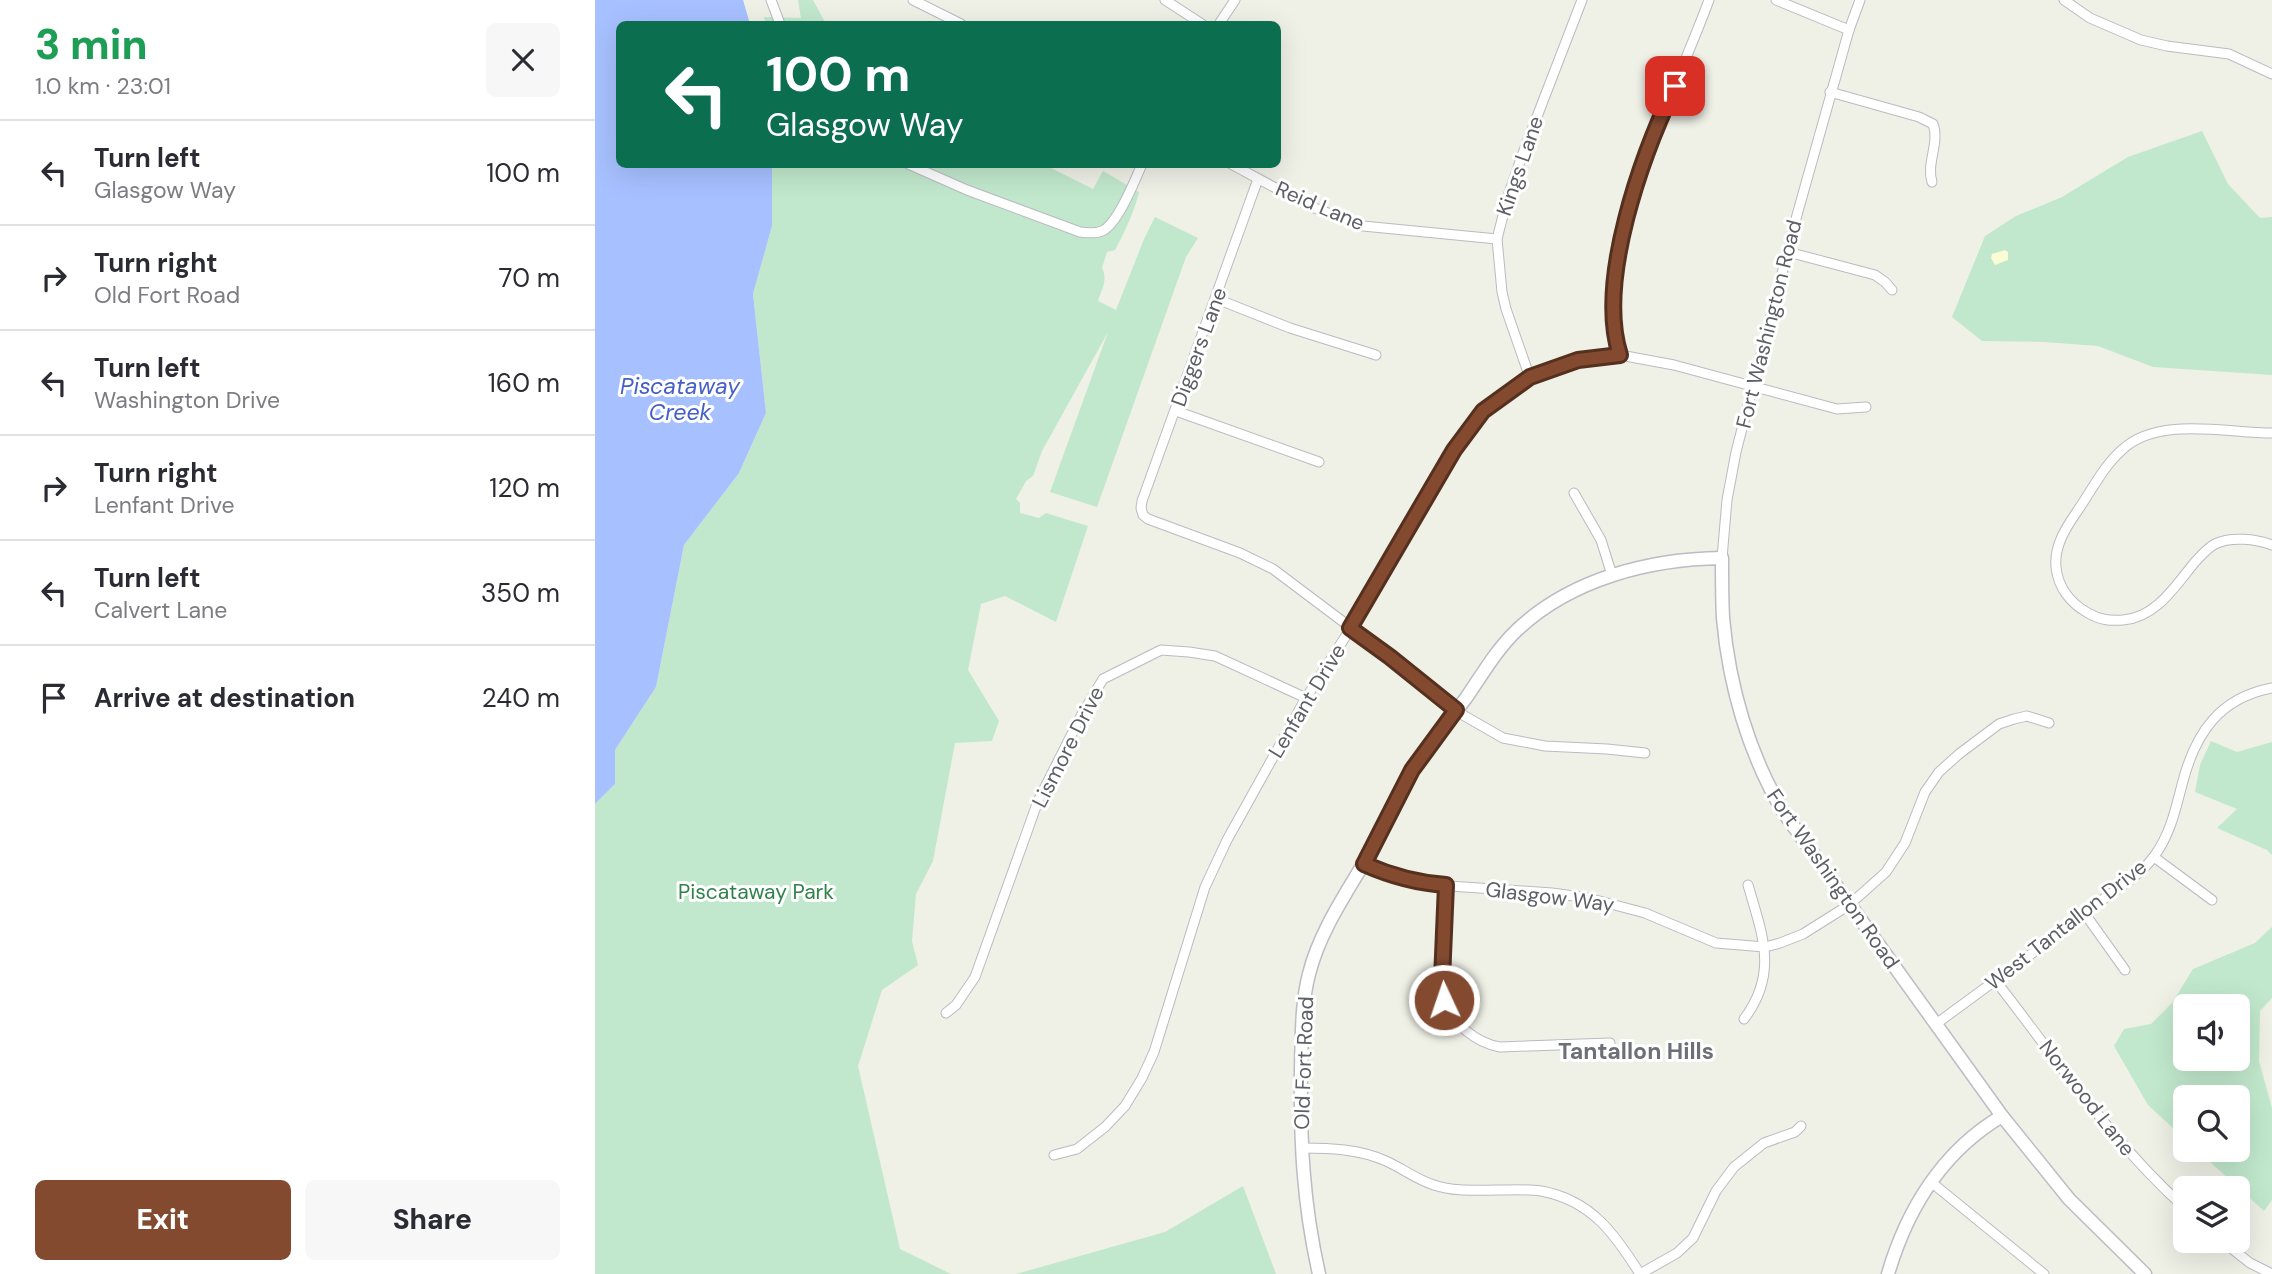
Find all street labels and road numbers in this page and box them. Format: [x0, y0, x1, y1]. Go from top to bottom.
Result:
street label: Kings Lane [1490, 112, 1550, 220]
street label: Reid Lane [1271, 175, 1369, 237]
street label: Fort Washington Road [1730, 217, 1808, 431]
street label: Diggers Lane [1165, 284, 1234, 410]
street label: Lenfant Drive [1262, 639, 1352, 763]
street label: Lismore Drive [1025, 682, 1111, 812]
street label: Fort Washington Road [1760, 783, 1906, 975]
street label: West Tantallon Drive [1980, 853, 2153, 997]
street label: Glasgow Way [1484, 875, 1616, 919]
street label: Old Fort Road [1288, 996, 1320, 1130]
street label: Norwood Lane [2033, 1034, 2141, 1162]

